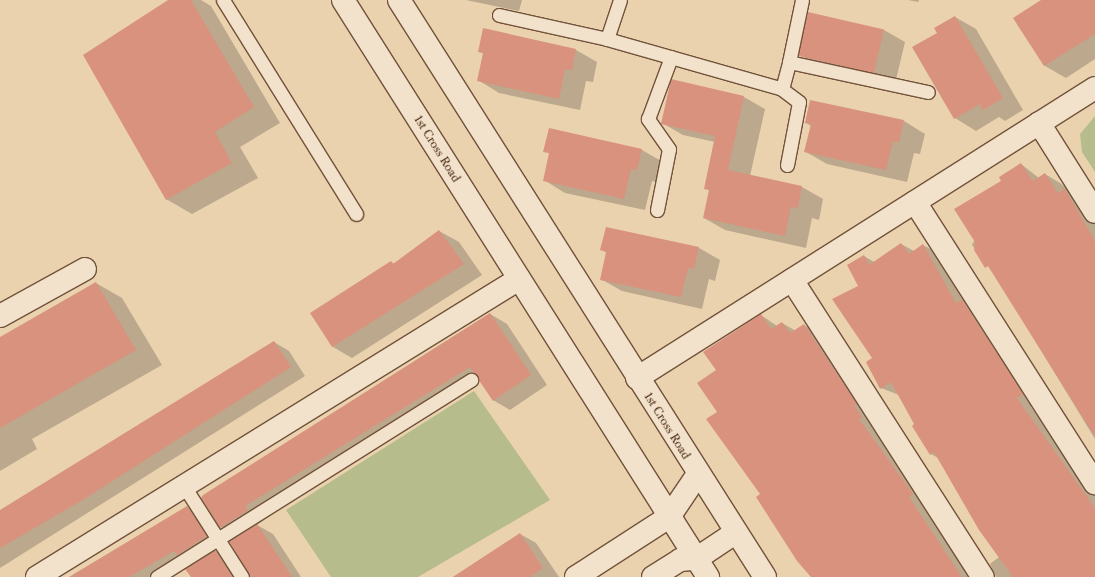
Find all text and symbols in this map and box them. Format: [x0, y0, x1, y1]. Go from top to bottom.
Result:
street label: 1st Cross Road [411, 113, 463, 185]
street label: 1st Cross Road [641, 390, 693, 462]

